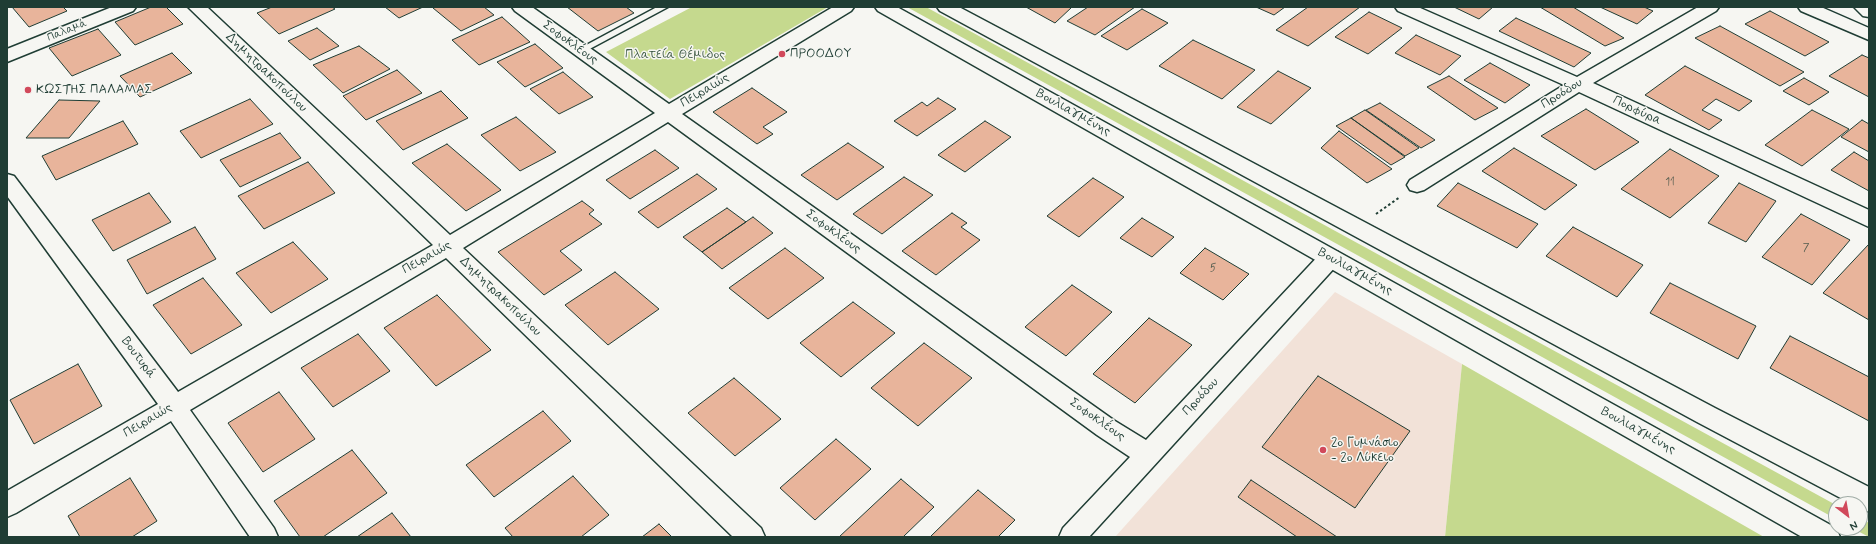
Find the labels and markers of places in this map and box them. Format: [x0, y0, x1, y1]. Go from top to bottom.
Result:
place label: ΠΡΟΟΔΟΥ [790, 46, 851, 62]
marker: ΠΡΟΟΔΟΥ [777, 49, 787, 59]
place label: ΚΩΣΤΗΣ ΠΑΛΑΜΑΣ [36, 82, 152, 98]
marker: ΚΩΣΤΗΣ ΠΑΛΑΜΑΣ [23, 85, 33, 95]
place label: 2ο Γυμνάσιο - 2ο Λύκειο [1331, 435, 1399, 466]
marker: 2ο Γυμνάσιο - 2ο Λύκειο [1318, 445, 1328, 455]

